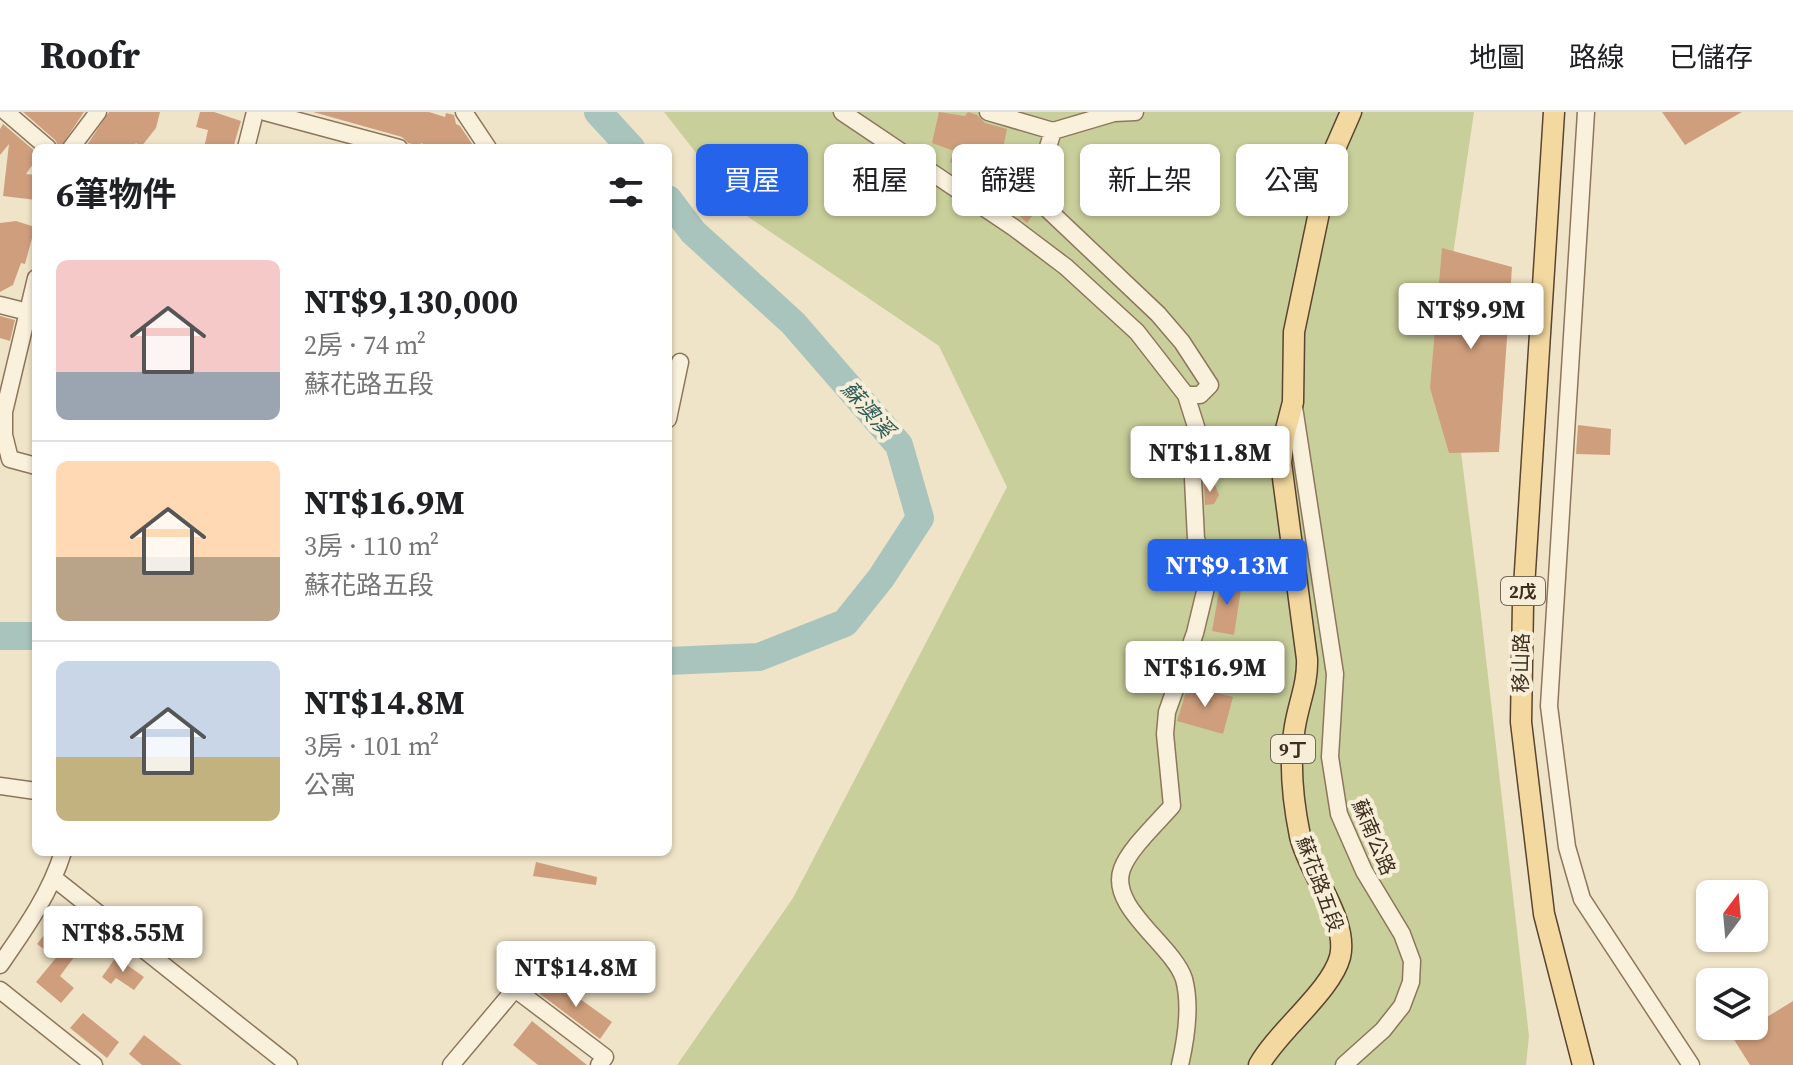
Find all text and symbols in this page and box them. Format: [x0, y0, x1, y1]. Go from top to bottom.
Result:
text: Roofr [40, 29, 140, 81]
text: 地圖 [1469, 38, 1525, 76]
text: 路線 [1569, 38, 1625, 76]
text: 已儲存 [1669, 38, 1753, 76]
chip: 買屋 [696, 144, 808, 216]
chip: 租屋 [824, 144, 936, 216]
chip: 篩選 [952, 144, 1064, 216]
chip: 新上架 [1080, 144, 1220, 216]
chip: 公寓 [1236, 144, 1348, 216]
icon: filters [604, 170, 648, 214]
text: 6筆物件 [56, 171, 176, 217]
text: NT$9,130,000 [304, 278, 518, 324]
pin: NT$9.9M [1397, 283, 1545, 351]
text: NT$9.9M [1417, 291, 1525, 327]
icon: home [120, 292, 216, 388]
text: 2房 · 74 m² [304, 327, 426, 363]
text: 蘇花路五段 [304, 366, 434, 402]
water label: 蘇澳溪 [835, 374, 903, 446]
pin: NT$11.8M [1127, 426, 1293, 494]
text: NT$11.8M [1149, 434, 1271, 470]
text: NT$16.9M [304, 479, 465, 525]
icon: home [120, 493, 216, 589]
text: 3房 · 110 m² [304, 528, 439, 564]
pin: NT$9.13M [1144, 539, 1310, 607]
text: NT$9.13M [1166, 547, 1288, 583]
text: 蘇花路五段 [304, 567, 434, 603]
road number: 2戊 [1501, 577, 1545, 605]
street label: 移山路 [1506, 633, 1536, 693]
pin: NT$16.9M [1122, 641, 1288, 709]
text: NT$16.9M [1144, 649, 1266, 685]
text: NT$14.8M [304, 679, 465, 725]
icon: home [120, 693, 216, 789]
text: 3房 · 101 m² [304, 728, 439, 764]
road number: 9丁 [1271, 735, 1315, 763]
text: 公寓 [304, 767, 356, 803]
street label: 蘇南公路 [1345, 795, 1403, 879]
street label: 蘇花路五段 [1290, 832, 1350, 936]
north arrow [1696, 880, 1768, 952]
map controls [1696, 880, 1768, 1040]
pin: NT$8.55M [40, 906, 206, 974]
text: NT$8.55M [62, 914, 184, 950]
pin: NT$14.8M [493, 941, 659, 1009]
text: NT$14.8M [515, 949, 637, 985]
button: layers [1696, 968, 1768, 1040]

